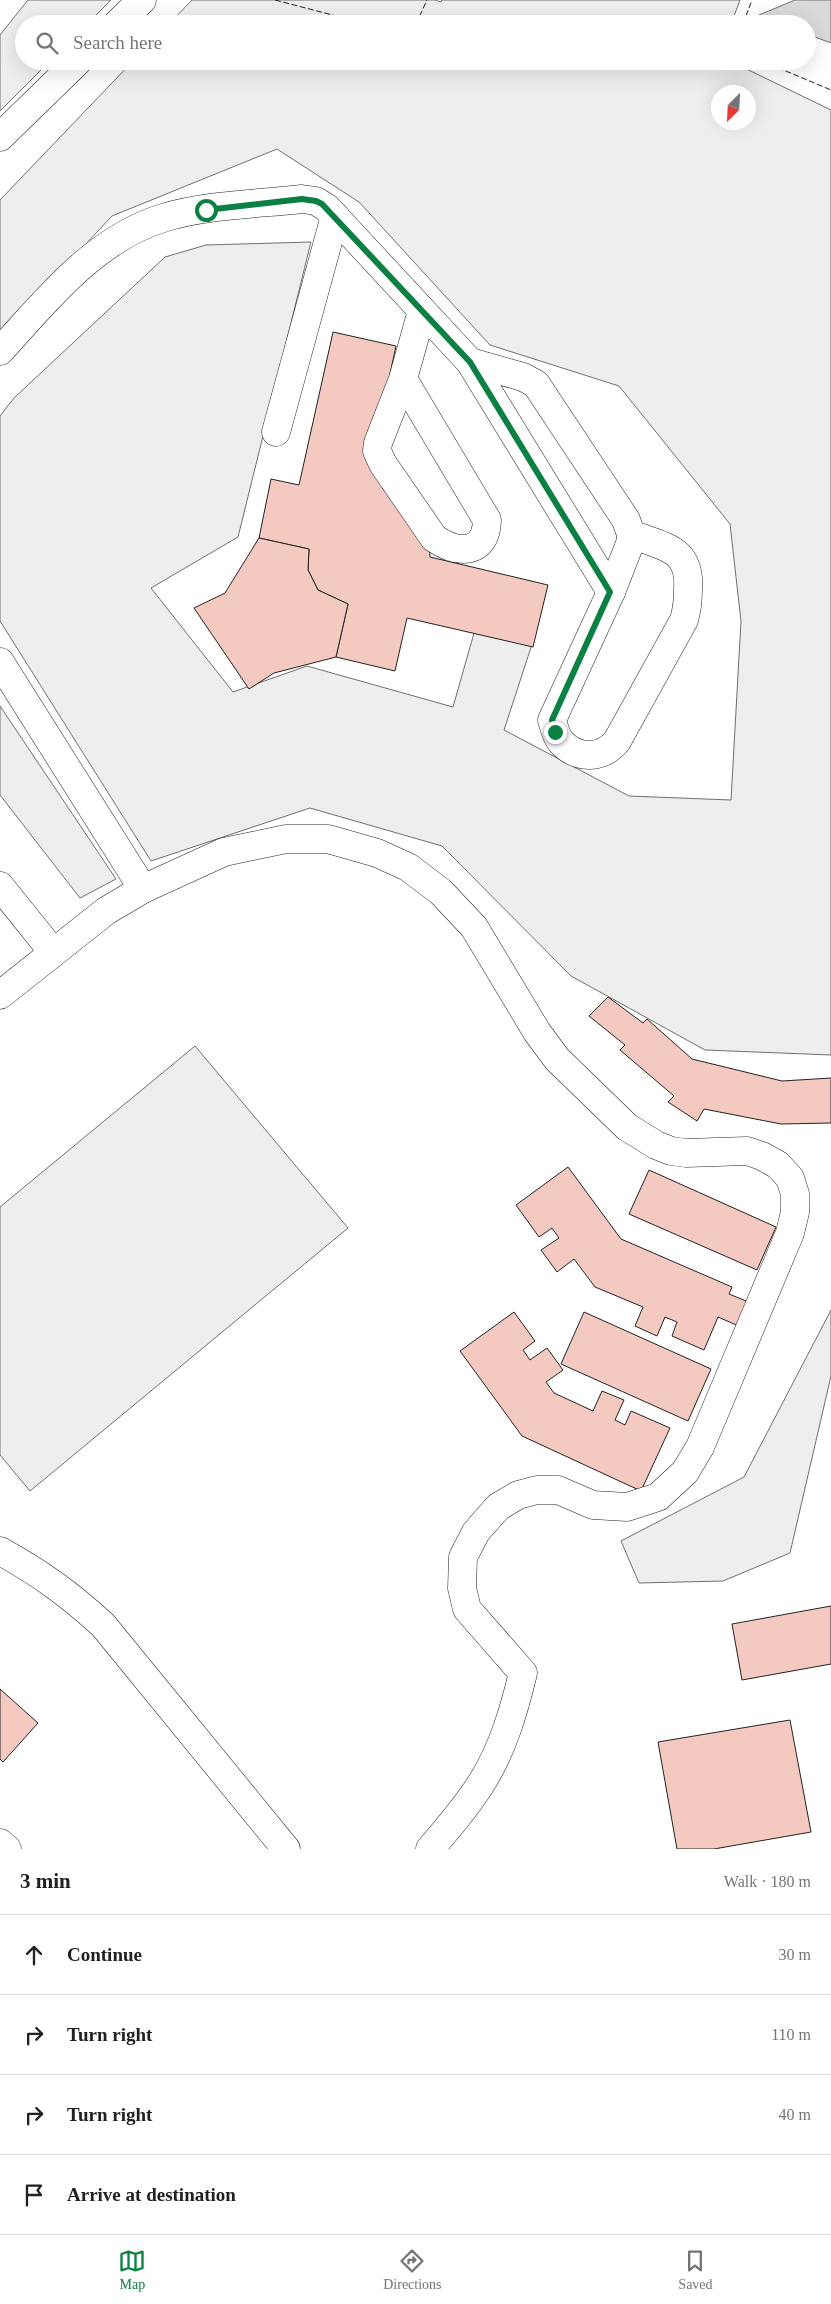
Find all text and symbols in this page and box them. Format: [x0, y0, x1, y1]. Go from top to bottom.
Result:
search box [15, 15, 816, 70]
icon: search [33, 29, 61, 57]
text: Search here [73, 32, 162, 53]
north arrow [711, 85, 756, 130]
route start [195, 199, 218, 222]
route end [544, 721, 567, 744]
text: 3 min [20, 1869, 71, 1893]
text: Walk · 180 m [724, 1873, 811, 1890]
icon: ahead [20, 1941, 48, 1969]
text: Continue [67, 1944, 142, 1965]
text: 30 m [779, 1946, 811, 1963]
icon: right [20, 2021, 48, 2049]
text: Turn right [67, 2024, 152, 2045]
text: 110 m [771, 2026, 811, 2043]
icon: right [20, 2101, 48, 2129]
text: Turn right [67, 2104, 152, 2125]
text: 40 m [779, 2106, 811, 2123]
icon: arrive [20, 2181, 48, 2209]
text: Arrive at destination [67, 2184, 236, 2205]
tab: Map [118, 2247, 146, 2293]
tab: Directions [383, 2247, 442, 2293]
tab: Saved [678, 2247, 713, 2293]

